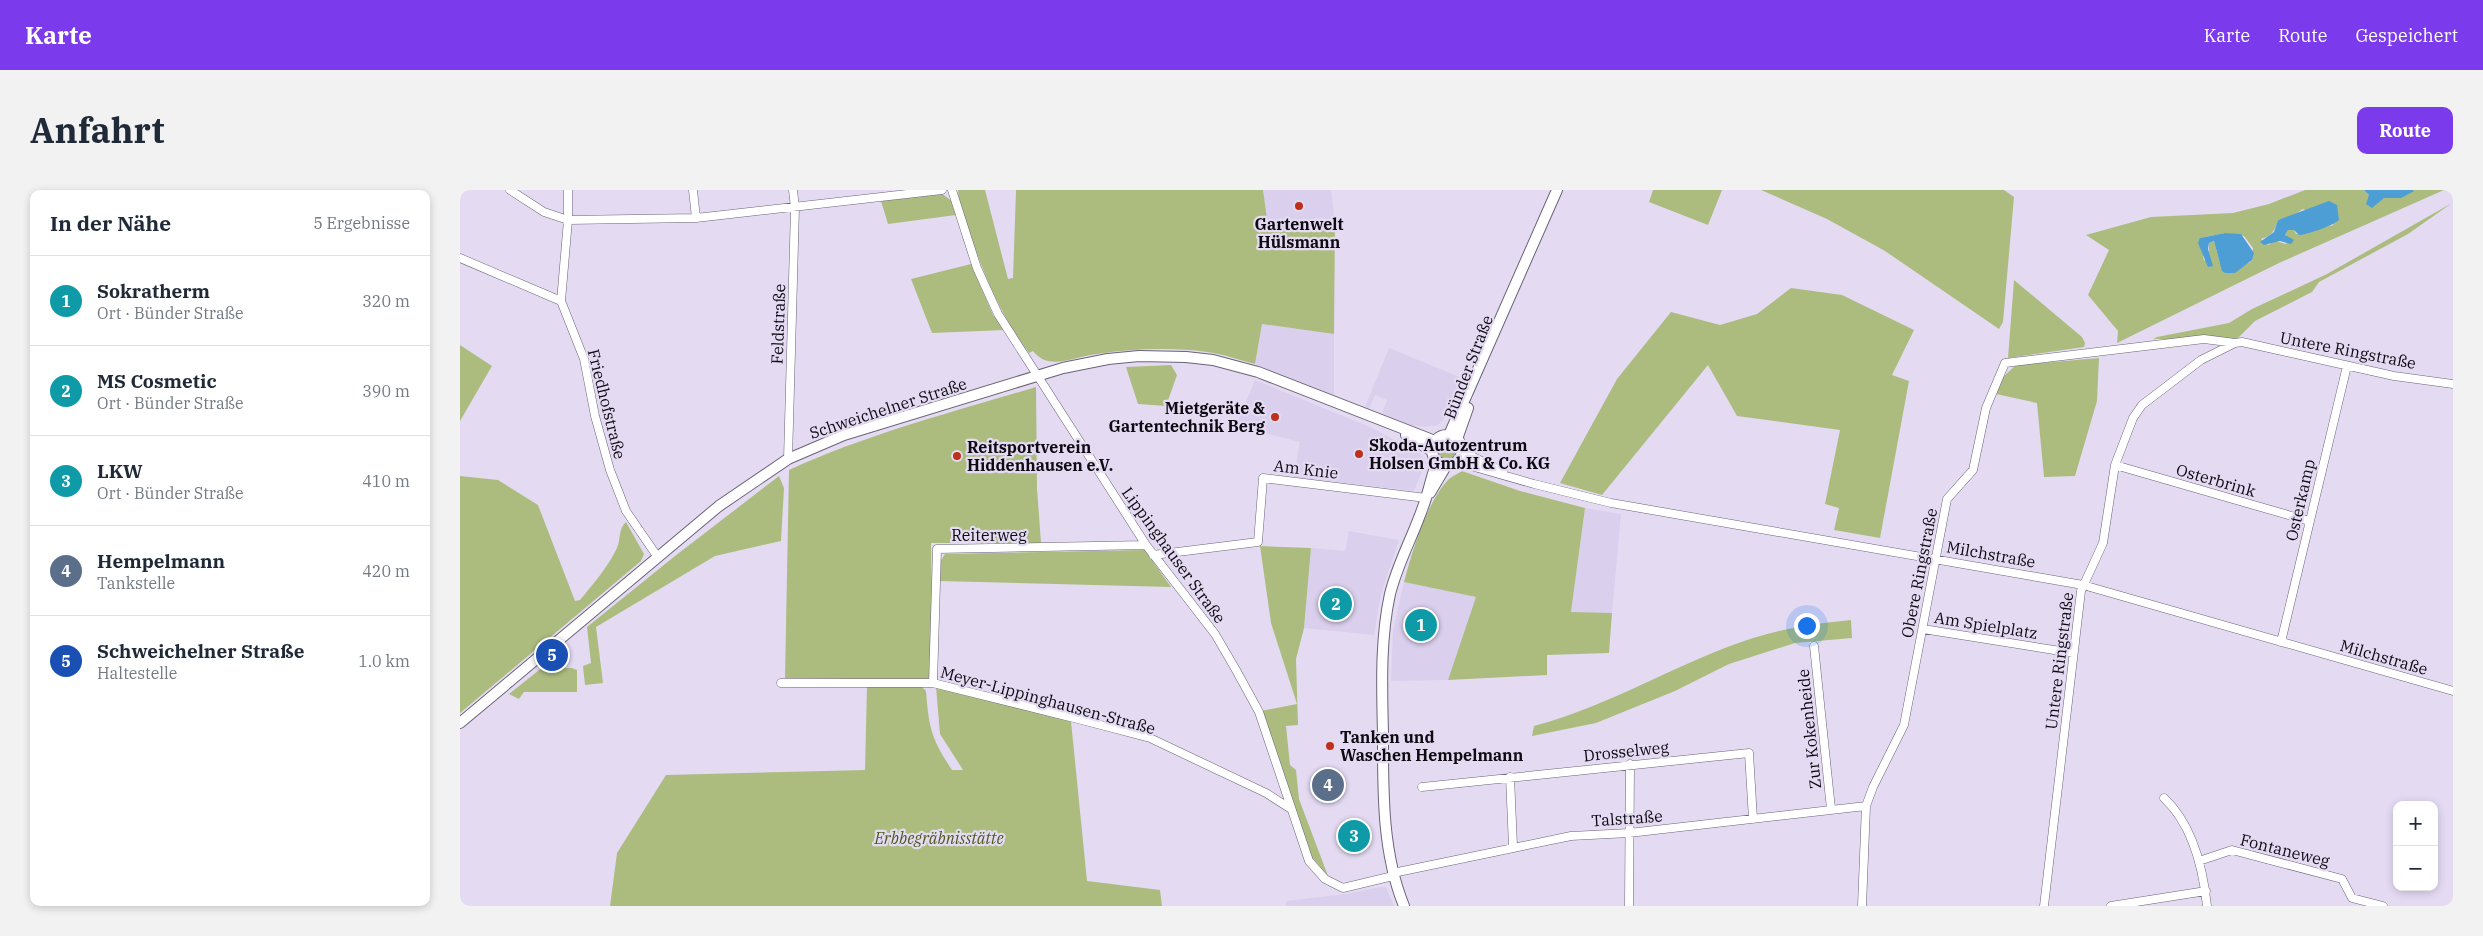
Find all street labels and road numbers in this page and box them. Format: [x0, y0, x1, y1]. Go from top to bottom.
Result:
street label: Feldstraße [767, 283, 789, 365]
street label: Bünder Straße [1439, 312, 1497, 422]
street label: Untere Ringstraße [2278, 327, 2418, 373]
street label: Friedhofstraße [584, 347, 630, 461]
street label: Schweichelner Straße [807, 373, 969, 443]
street label: Am Knie [1273, 455, 1339, 483]
street label: Osterkamp [2281, 457, 2319, 543]
street label: Osterbrink [2174, 459, 2259, 501]
street label: Lippinghauser Straße [1118, 483, 1230, 627]
street label: Obere Ringstraße [1897, 506, 1941, 640]
street label: Reiterweg [951, 525, 1027, 545]
street label: Milchstraße [1945, 536, 2037, 572]
street label: Untere Ringstraße [2041, 591, 2077, 731]
street label: Am Spielplatz [1933, 607, 2039, 643]
street label: Milchstraße [2338, 635, 2430, 679]
street label: Meyer-Lippinghausen-Straße [938, 662, 1158, 738]
street label: Zur Kokenheide [1793, 668, 1825, 790]
street label: Drosselweg [1582, 737, 1670, 765]
street label: Talstraße [1591, 806, 1663, 830]
street label: Fontaneweg [2238, 829, 2332, 871]

